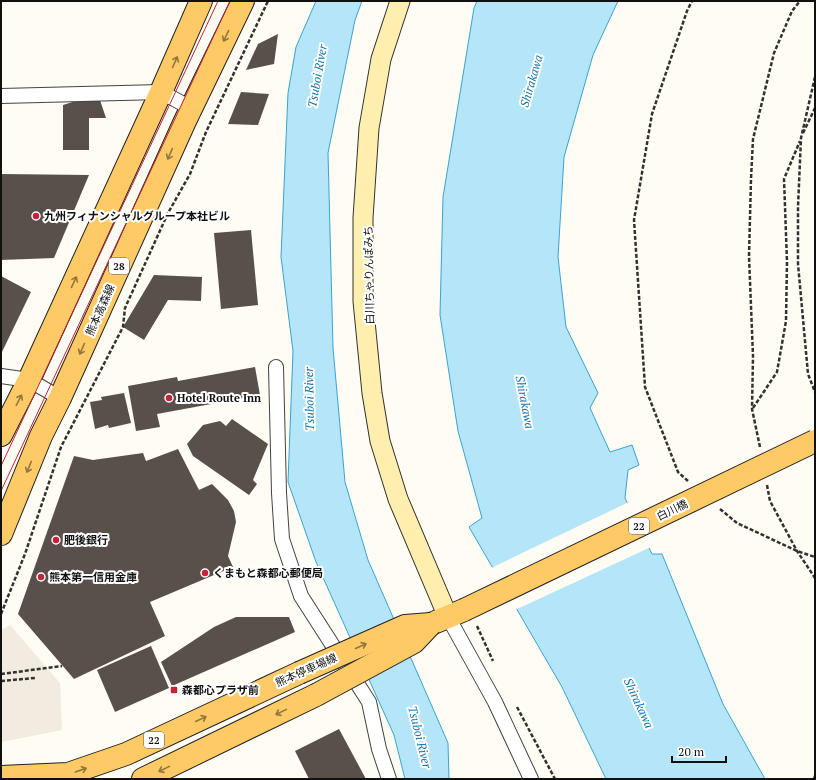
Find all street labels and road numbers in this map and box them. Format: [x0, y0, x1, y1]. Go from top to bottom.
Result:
street label: 白川ちゃりんぽみち [361, 225, 377, 325]
road number: 28 [109, 258, 129, 274]
street label: 熊本高森線 [82, 282, 118, 338]
street label: 白川橋 [654, 496, 690, 524]
road number: 22 [629, 518, 649, 534]
street label: 熊本停車場線 [273, 650, 339, 690]
road number: 22 [144, 732, 164, 748]

